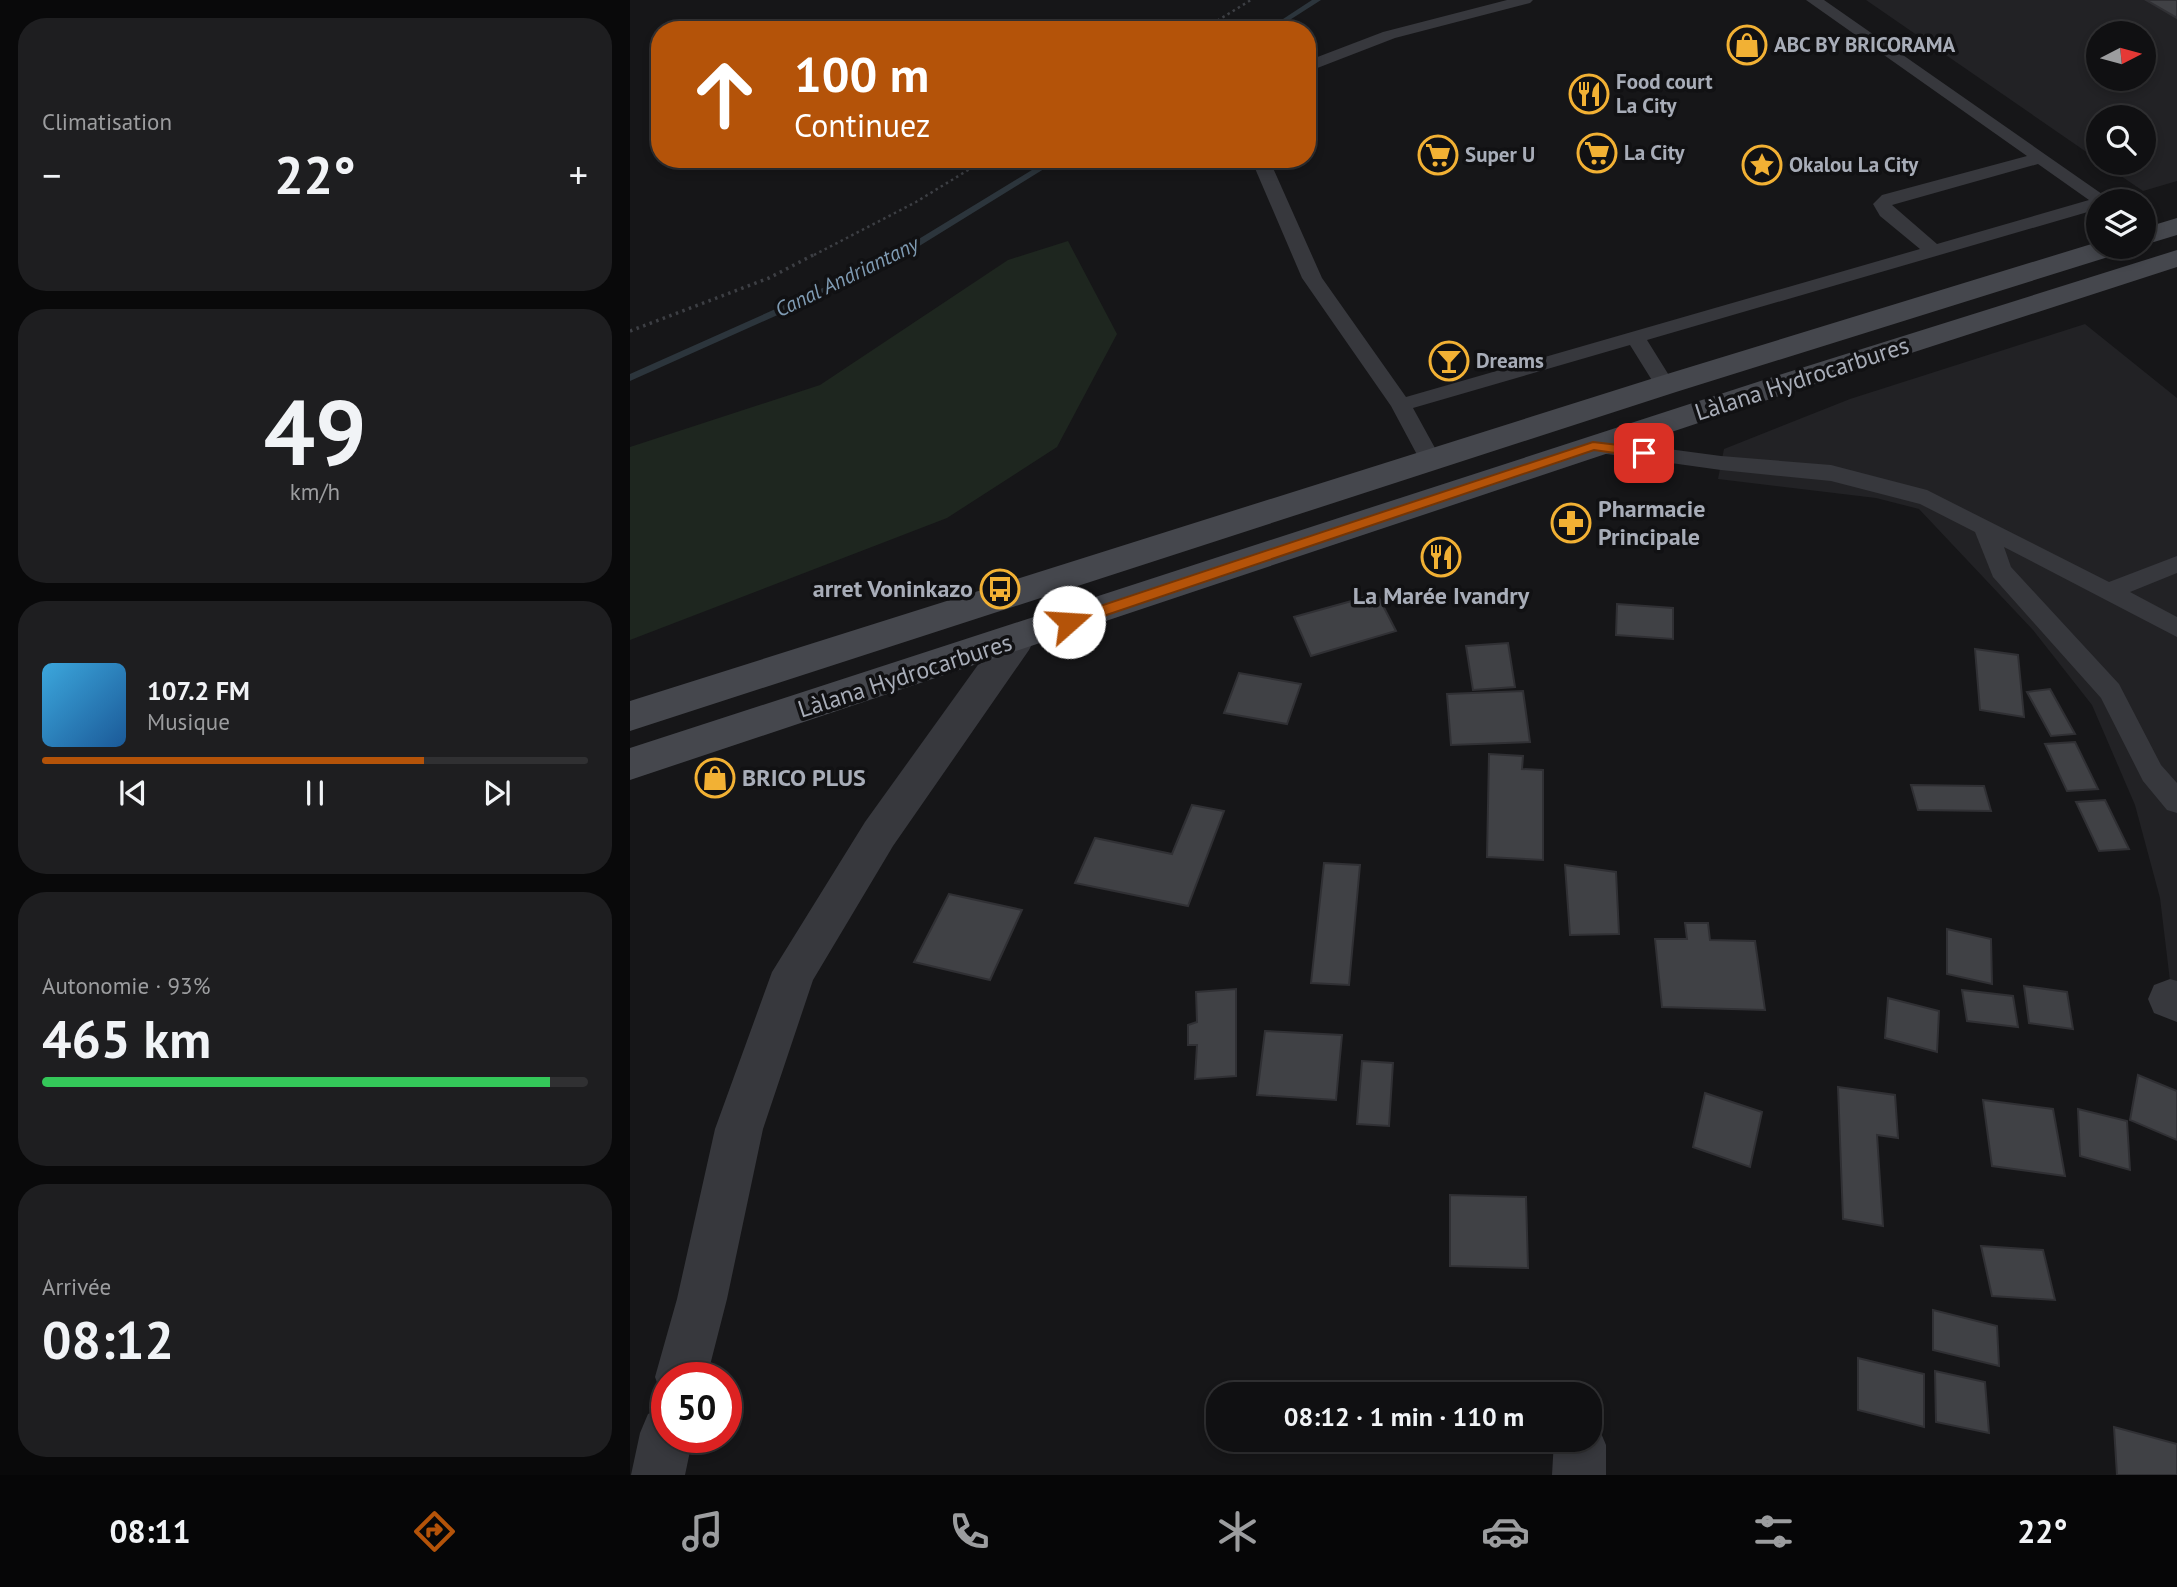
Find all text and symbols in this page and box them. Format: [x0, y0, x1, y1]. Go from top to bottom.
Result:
north arrow [2086, 21, 2156, 91]
map controls [2086, 21, 2156, 259]
shop icon: ABC BY BRICORAMA [1726, 24, 1768, 66]
place label: ABC BY BRICORAMA [1774, 31, 1955, 58]
text: 100 m [794, 42, 929, 106]
icon: ahead [679, 49, 770, 140]
place label: Food court La City [1616, 68, 1713, 119]
restaurant icon: Food court La City [1568, 73, 1610, 115]
text: Continuez [794, 104, 930, 146]
button: search [2086, 105, 2156, 175]
text: Climatisation [42, 107, 172, 136]
supermarket icon: La City [1576, 132, 1618, 174]
supermarket icon: Super U [1417, 134, 1459, 176]
place label: La City [1624, 139, 1685, 166]
text: 22° [274, 141, 356, 208]
place label: Super U [1465, 141, 1535, 168]
place icon: Okalou La City [1741, 144, 1783, 186]
text: − [42, 150, 61, 199]
text: + [569, 150, 588, 199]
place label: Okalou La City [1789, 151, 1919, 178]
button: layers [2086, 189, 2156, 259]
water label: Canal Andriantany [771, 229, 925, 323]
street label: Làlana Hydrocarbures [1691, 329, 1913, 428]
bar icon: Dreams [1428, 340, 1470, 382]
place label: Dreams [1476, 347, 1544, 374]
text: 49 [263, 372, 367, 490]
pin [1614, 423, 1674, 483]
icon: arrive [1625, 434, 1663, 472]
text: km/h [290, 477, 340, 506]
place label: Pharmacie Principale [1598, 493, 1705, 552]
pharmacy icon: Pharmacie Principale [1550, 502, 1592, 544]
restaurant icon: La Marée Ivandry [1420, 536, 1462, 578]
bus stop icon: arret Voninkazo [979, 568, 1021, 610]
place label: arret Voninkazo [813, 573, 973, 604]
place label: La Marée Ivandry [1353, 580, 1530, 611]
position arrow [1032, 585, 1106, 659]
street label: Làlana Hydrocarbures [794, 626, 1016, 725]
text: 107.2 FM [147, 674, 250, 707]
text: Musique [147, 707, 230, 736]
shop icon: BRICO PLUS [694, 757, 736, 799]
place label: BRICO PLUS [742, 762, 866, 793]
icon: previous [114, 774, 152, 812]
icon: pause [296, 774, 334, 812]
icon: next [478, 774, 516, 812]
text: Autonomie · 93% [42, 971, 210, 1000]
text: 465 km [42, 1005, 211, 1072]
text: Arrivée [42, 1272, 111, 1301]
text: 08:12 [42, 1306, 174, 1373]
speed limit sign: 50 [651, 1362, 742, 1453]
text: 08:12 · 1 min · 110 m [1284, 1400, 1524, 1433]
icon: directions [410, 1507, 459, 1556]
icon: music [678, 1507, 727, 1556]
icon: phone [945, 1507, 994, 1556]
icon: climate [1213, 1507, 1262, 1556]
icon: car [1481, 1507, 1530, 1556]
icon: filters [1749, 1507, 1798, 1556]
text: 08:11 [109, 1510, 191, 1552]
text: 22° [2017, 1510, 2068, 1552]

